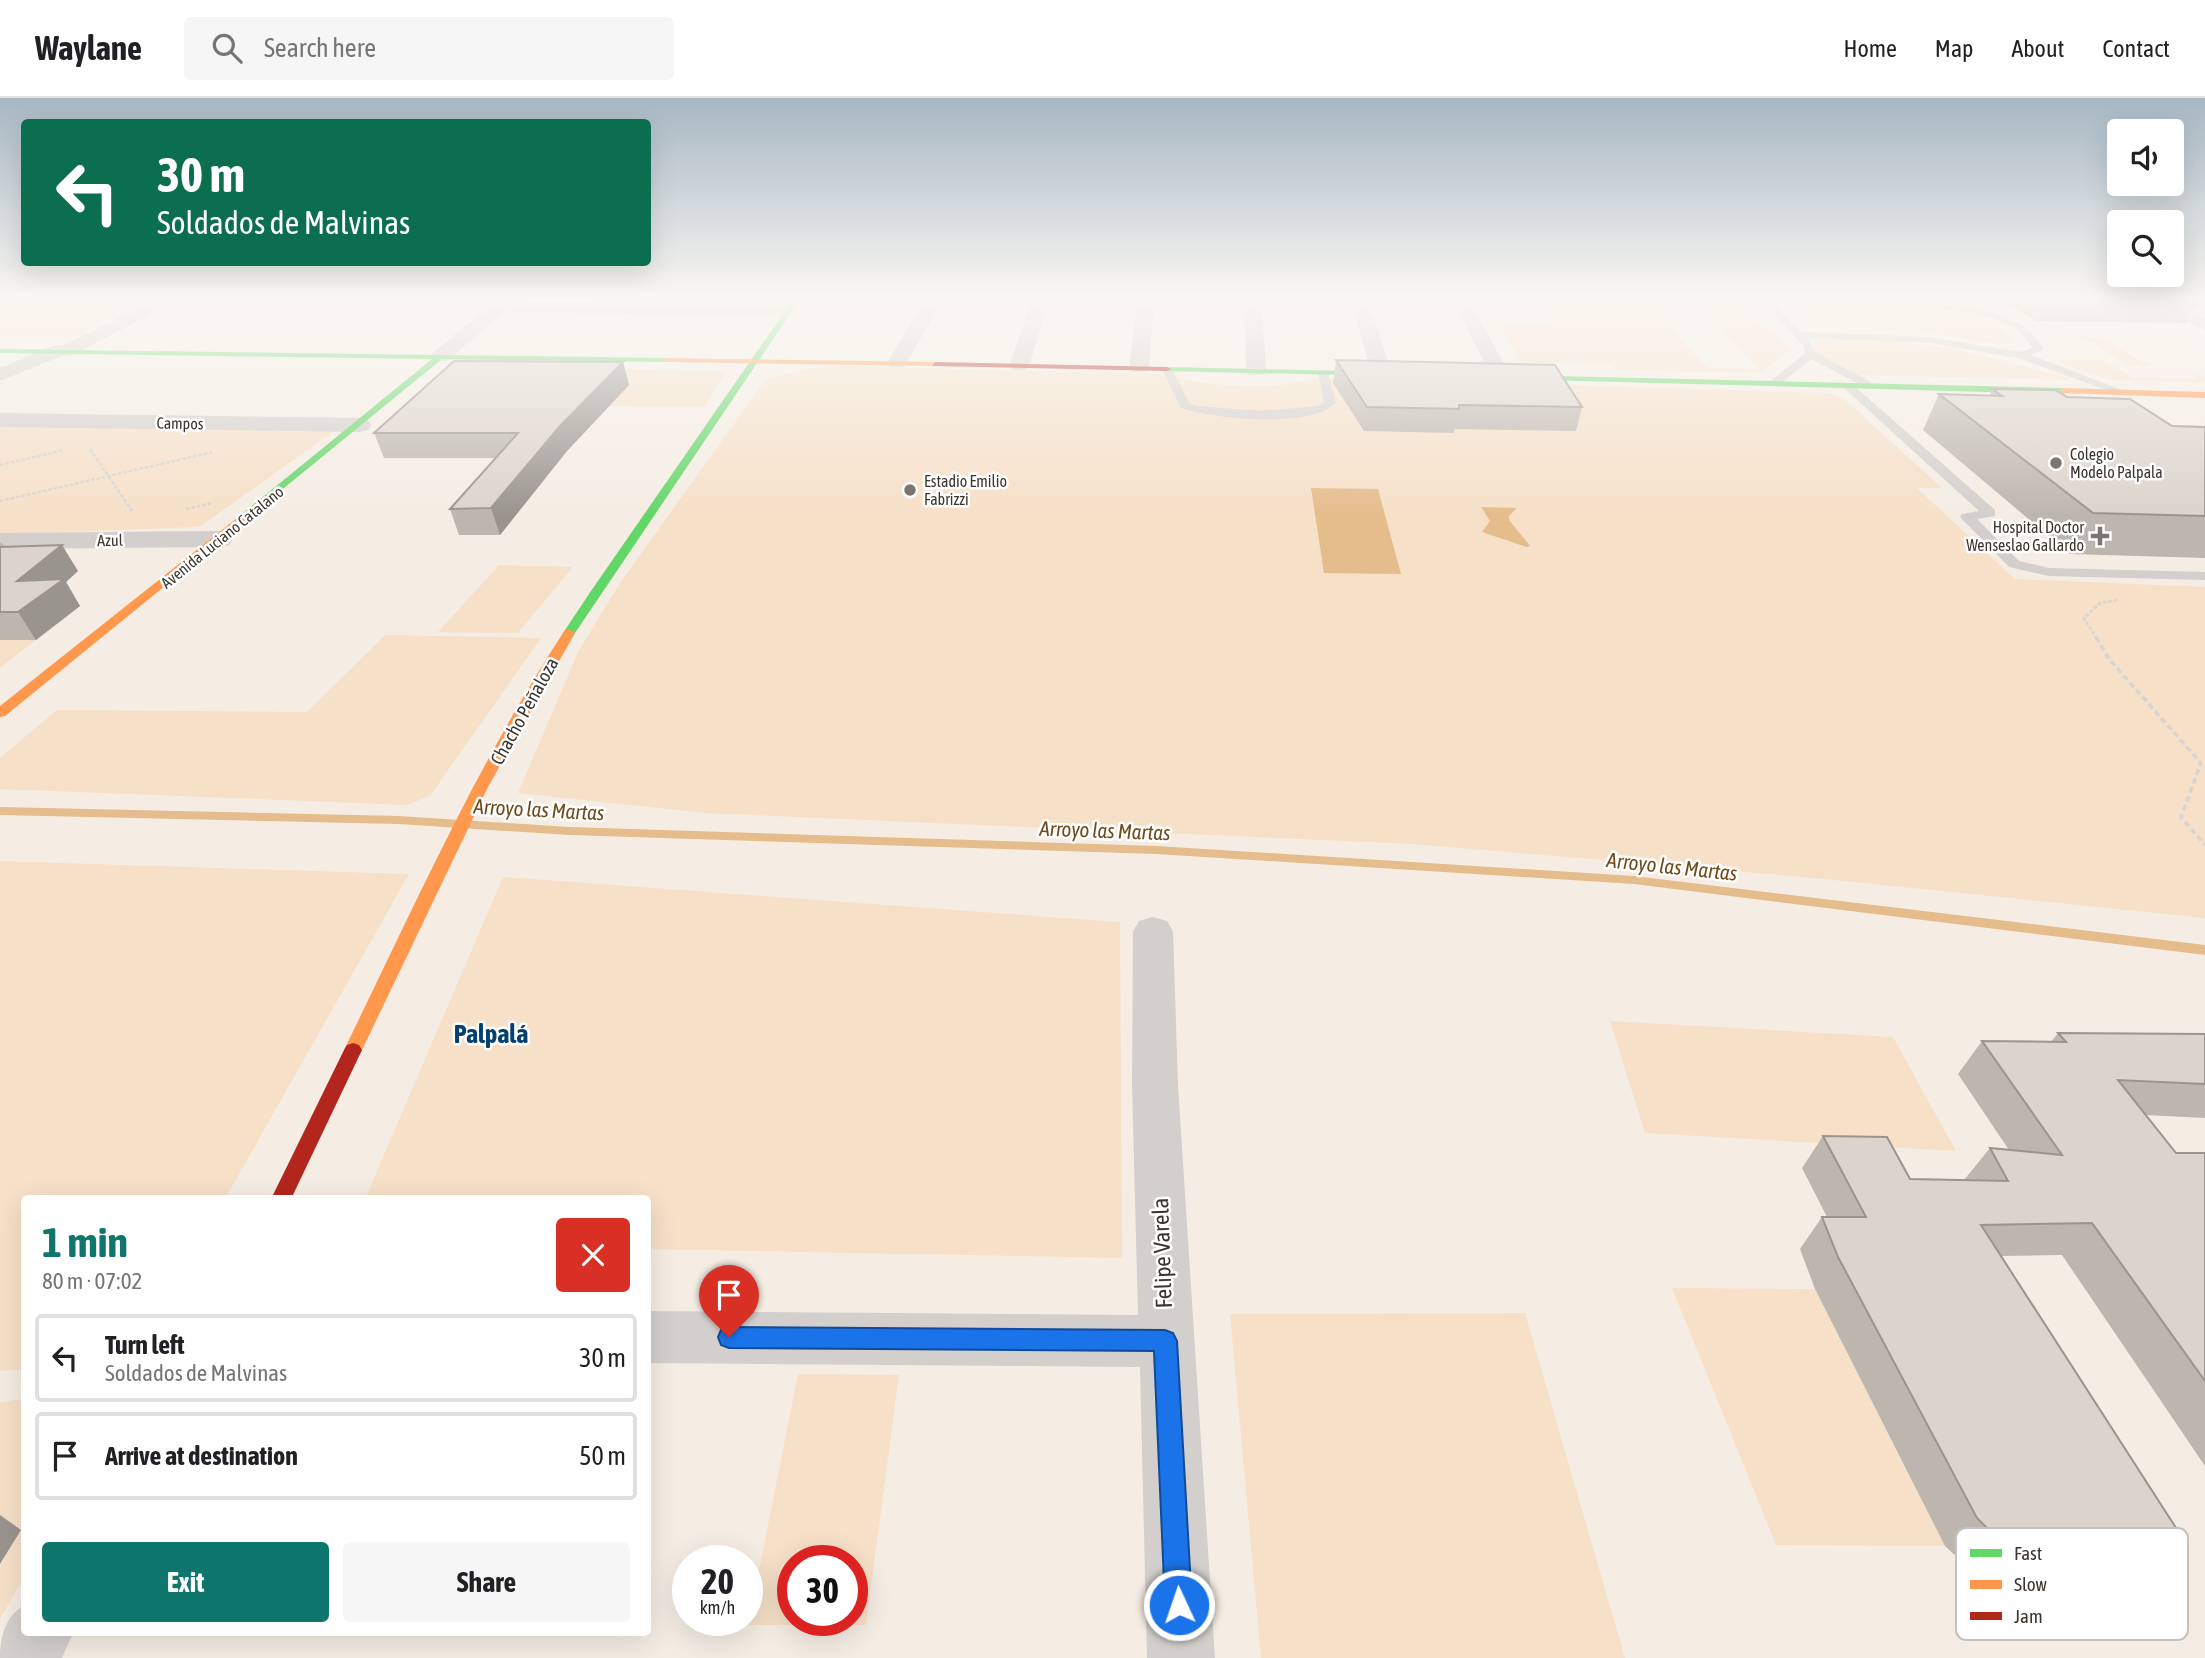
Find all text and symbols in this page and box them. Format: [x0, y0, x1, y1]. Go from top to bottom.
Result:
search box [184, 17, 674, 80]
text: Waylane [35, 29, 142, 67]
icon: search [208, 29, 246, 67]
text: Search here [264, 33, 376, 63]
text: Home [1843, 35, 1897, 62]
text: Map [1935, 35, 1973, 62]
text: About [2011, 35, 2064, 62]
text: Contact [2102, 35, 2170, 62]
map controls [2107, 119, 2184, 287]
button: sound [2107, 119, 2184, 196]
text: 30 m [157, 146, 245, 202]
icon: left [42, 147, 133, 238]
text: Soldados de Malvinas [157, 204, 410, 241]
button: search [2107, 210, 2184, 287]
street label: Campos [156, 414, 204, 433]
place label: Colegio Modelo Palpala [2070, 445, 2163, 482]
marker: Colegio Modelo Palpala [2048, 455, 2064, 471]
place label: Estadio Emilio Fabrizzi [924, 472, 1007, 508]
street label: Avenida Luciano Catalano [157, 482, 287, 592]
marker: Estadio Emilio Fabrizzi [902, 482, 918, 498]
place label: Hospital Doctor Wenseslao Gallardo [1966, 518, 2084, 554]
marker: Hospital Doctor Wenseslao Gallardo [2090, 526, 2110, 546]
street label: Azul [97, 531, 124, 549]
street label: Chacho Peñaloza [485, 653, 563, 769]
water label: Arroyo las Martas [472, 794, 605, 824]
water label: Arroyo las Martas [1038, 816, 1171, 844]
water label: Arroyo las Martas [1605, 847, 1738, 885]
district label: Palpalá [454, 1019, 528, 1049]
street label: Felipe Varela [1147, 1197, 1177, 1309]
text: 1 min [42, 1218, 128, 1266]
button: close [556, 1218, 630, 1292]
pin [699, 1265, 759, 1337]
text: 80 m · 07:02 [42, 1268, 142, 1294]
icon: arrive [710, 1276, 748, 1314]
text: Turn left [105, 1330, 185, 1360]
icon: left [46, 1339, 84, 1377]
text: 30 m [579, 1343, 626, 1373]
text: Soldados de Malvinas [105, 1360, 287, 1386]
icon: arrive [46, 1437, 84, 1475]
text: Arrive at destination [105, 1441, 298, 1471]
text: 50 m [579, 1441, 626, 1471]
legend [1956, 1528, 2188, 1640]
button: Exit [42, 1542, 329, 1622]
button: Share [343, 1542, 630, 1622]
text: Fast [2014, 1542, 2042, 1564]
speed limit sign: 30 [777, 1545, 868, 1636]
text: 20 [701, 1561, 734, 1601]
position arrow [1142, 1568, 1216, 1642]
text: Slow [2014, 1573, 2048, 1595]
text: km/h [700, 1597, 735, 1618]
text: Jam [2014, 1605, 2043, 1627]

